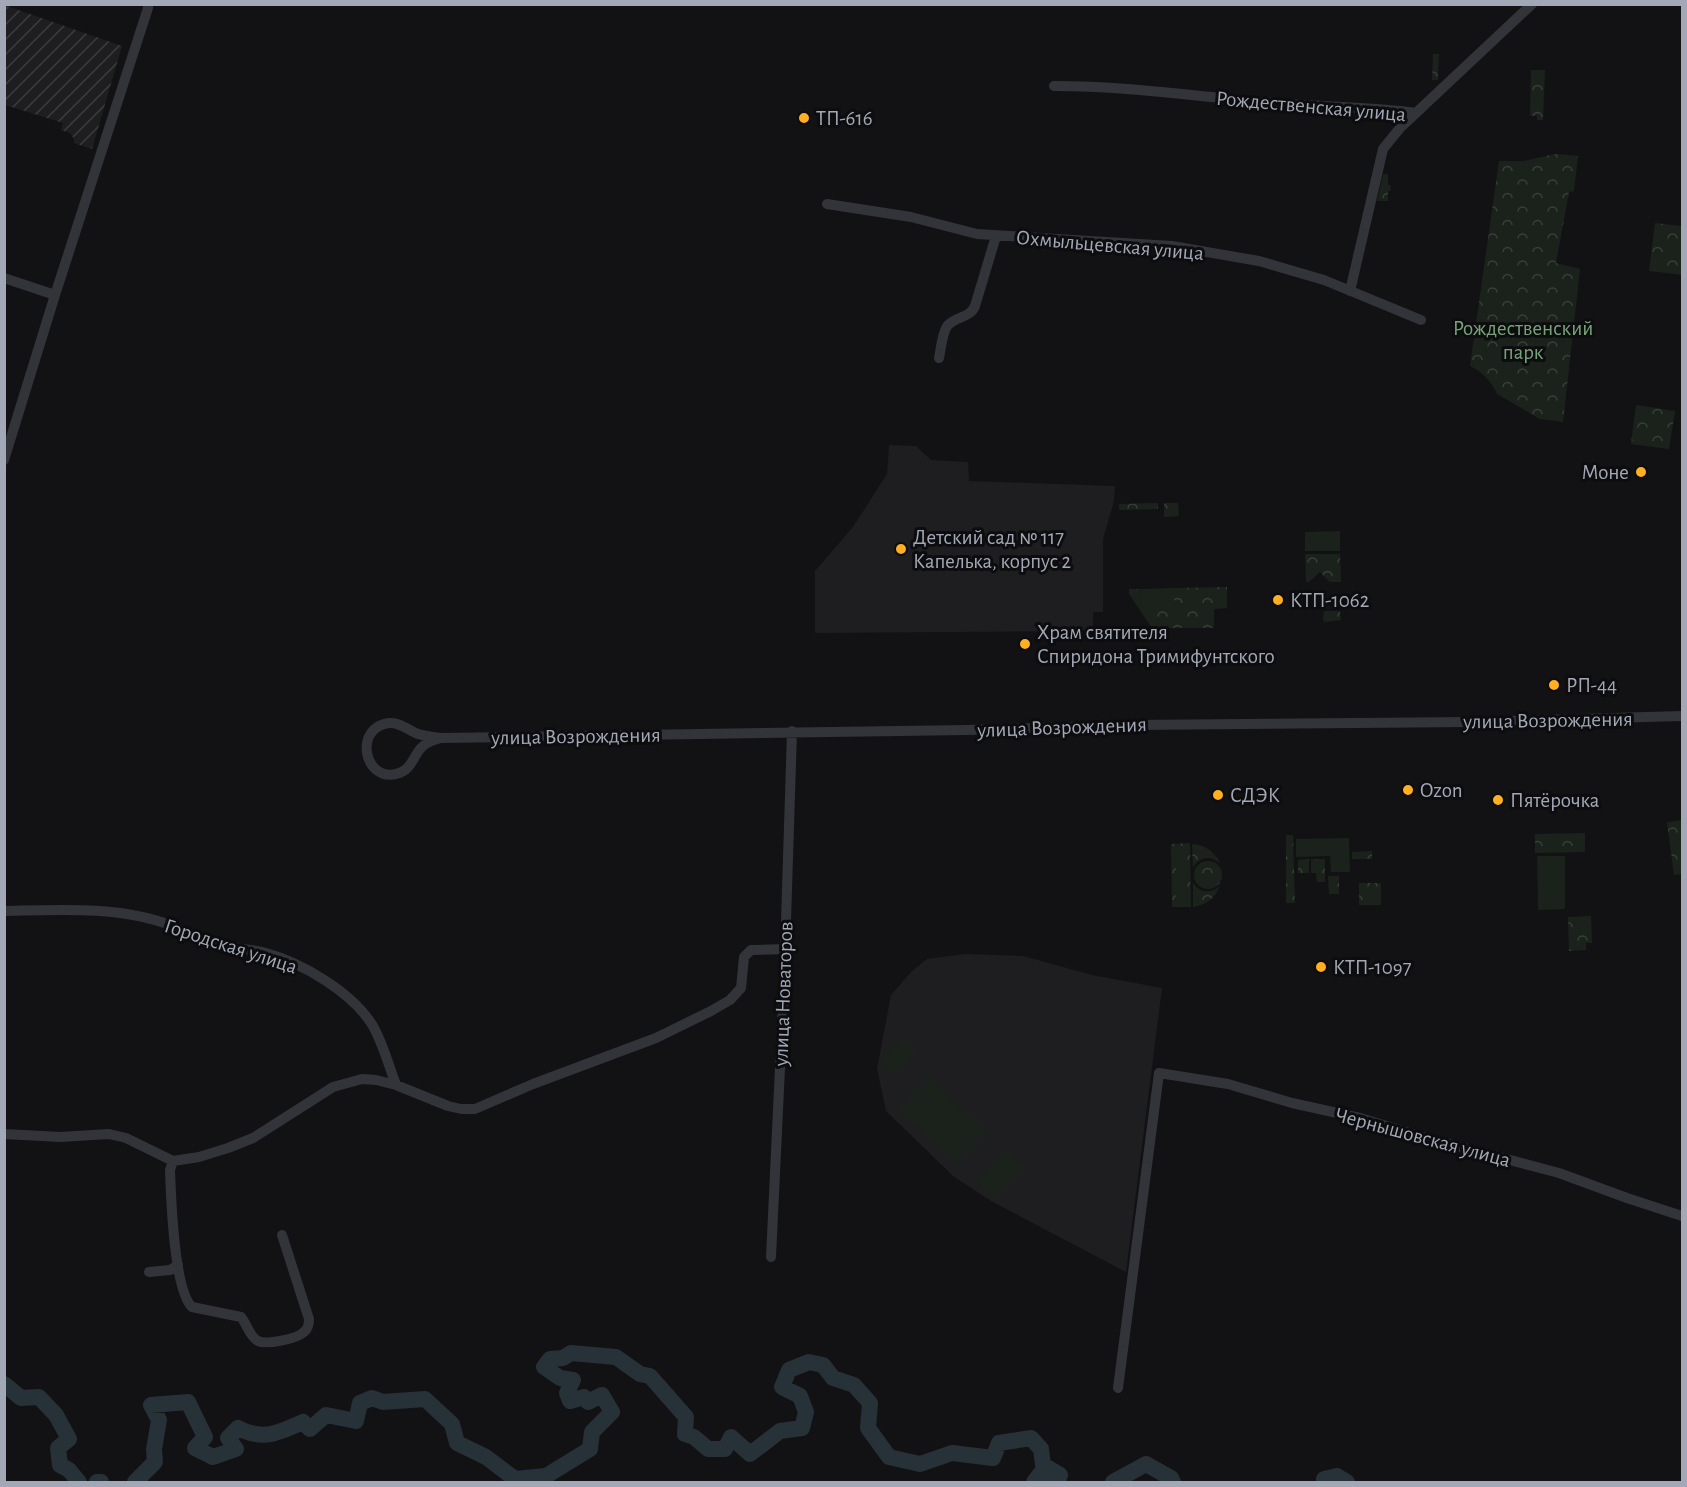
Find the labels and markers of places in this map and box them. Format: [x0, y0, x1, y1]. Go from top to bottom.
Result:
place label: ТП-616 [816, 108, 873, 129]
marker: ТП-616 [797, 111, 811, 125]
place label: Моне [1581, 462, 1629, 483]
marker: Моне [1634, 465, 1648, 479]
place label: Детский сад № 117 Капелька, корпус 2 [913, 527, 1071, 572]
marker: Детский сад № 117 Капелька, корпус 2 [894, 542, 908, 556]
place label: КТП-1062 [1290, 590, 1369, 611]
marker: КТП-1062 [1271, 593, 1285, 607]
place label: Храм святителя Спиридона Тримифунтского [1037, 622, 1275, 667]
marker: Храм святителя Спиридона Тримифунтского [1018, 637, 1032, 651]
place label: РП-44 [1566, 675, 1617, 696]
marker: РП-44 [1547, 678, 1561, 692]
place label: Ozon [1420, 780, 1463, 801]
marker: Ozon [1401, 783, 1415, 797]
place label: СДЭК [1230, 785, 1280, 806]
marker: СДЭК [1211, 788, 1225, 802]
place label: Пятёрочка [1510, 790, 1600, 811]
marker: Пятёрочка [1491, 793, 1505, 807]
place label: КТП-1097 [1333, 957, 1412, 978]
marker: КТП-1097 [1314, 960, 1328, 974]

